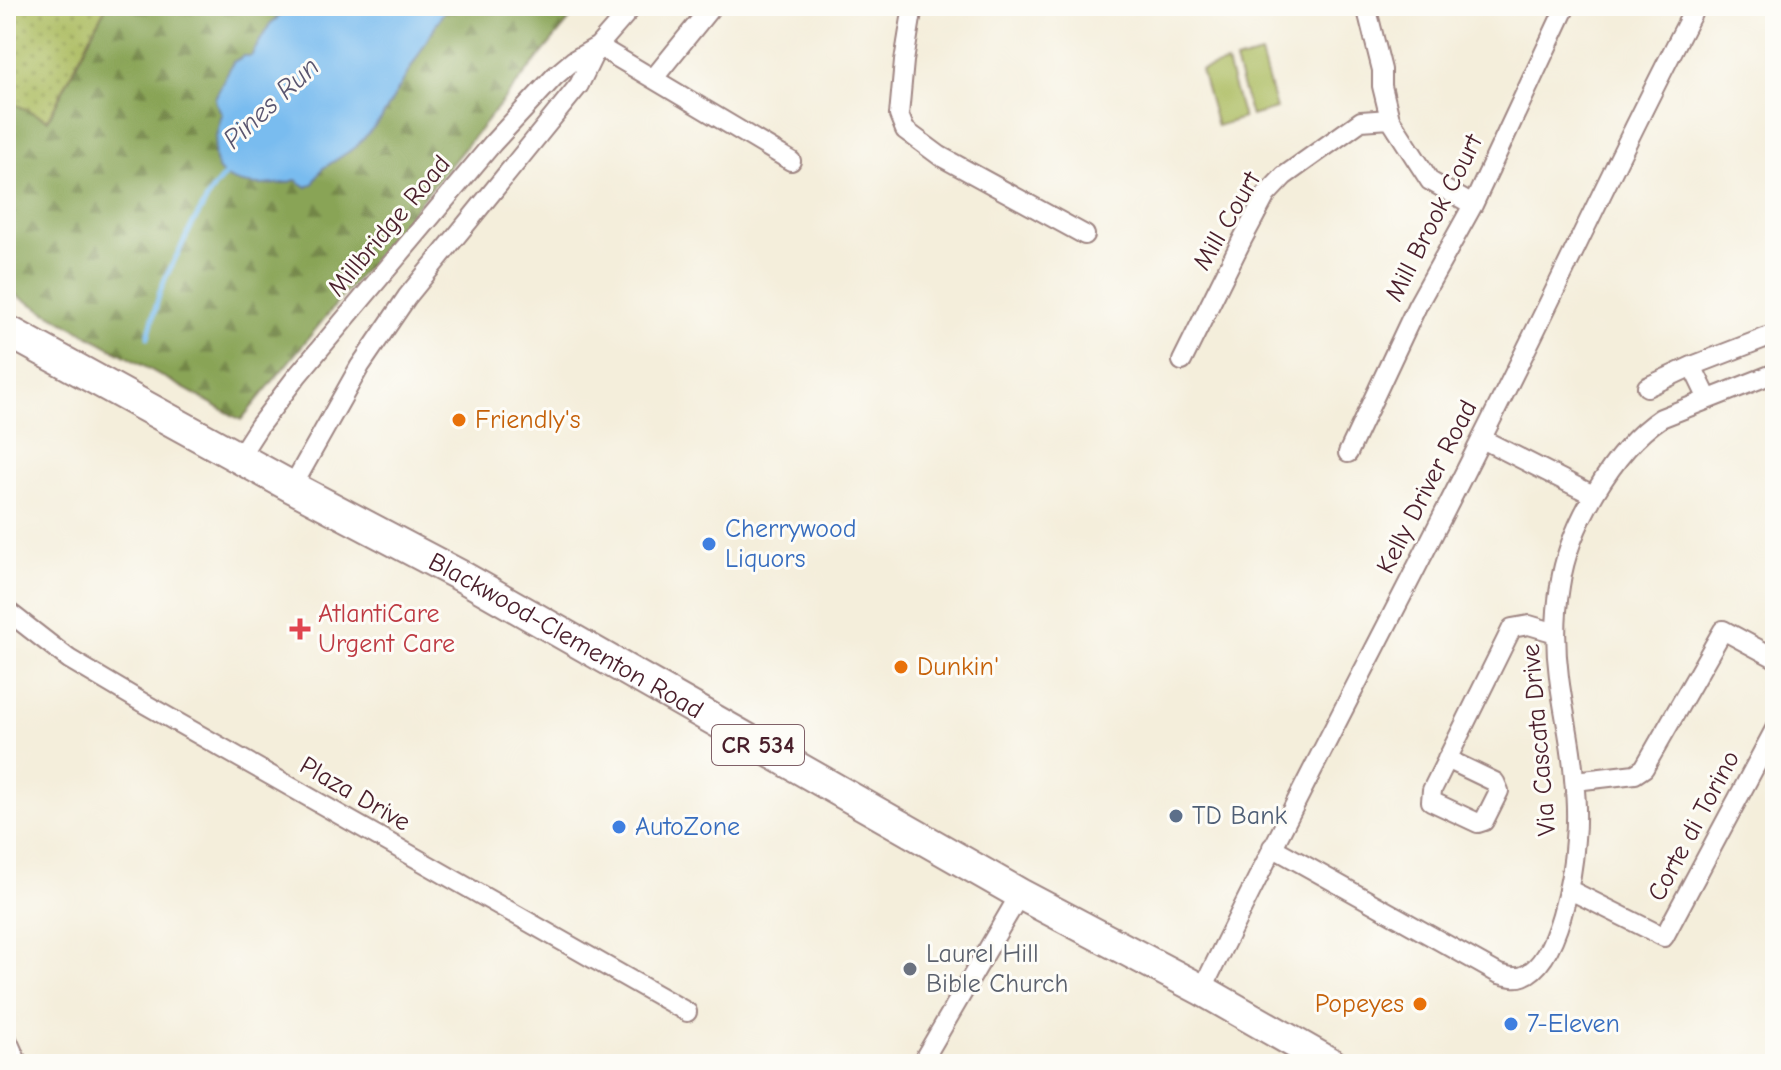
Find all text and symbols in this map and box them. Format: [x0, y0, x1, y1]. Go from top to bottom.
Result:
water label: Pines Run [216, 51, 326, 155]
street label: Mill Brook Court [1379, 128, 1490, 306]
street label: Millbridge Road [321, 149, 457, 303]
street label: Mill Court [1187, 165, 1268, 275]
street label: Kelly Driver Road [1370, 395, 1484, 579]
place label: Friendly's [475, 405, 581, 435]
marker: Friendly's [450, 411, 468, 429]
place label: Cherrywood Liquors [725, 514, 857, 574]
marker: Cherrywood Liquors [700, 535, 718, 553]
street label: Blackwood-Clementon Road [423, 547, 708, 725]
place label: AtlantiCare Urgent Care [318, 599, 455, 659]
marker: AtlantiCare Urgent Care [289, 618, 311, 640]
street label: Via Cascata Drive [1516, 643, 1562, 837]
place label: Dunkin' [917, 652, 999, 682]
marker: Dunkin' [892, 658, 910, 676]
road number: CR 534 [712, 725, 804, 765]
street label: Corte di Torino [1642, 746, 1746, 906]
street label: Plaza Drive [294, 750, 416, 838]
place label: TD Bank [1192, 801, 1288, 831]
marker: TD Bank [1167, 807, 1185, 825]
place label: AutoZone [635, 812, 740, 842]
marker: AutoZone [610, 818, 628, 836]
place label: Laurel Hill Bible Church [926, 939, 1069, 999]
marker: Laurel Hill Bible Church [901, 960, 919, 978]
place label: Popeyes [1315, 989, 1404, 1019]
marker: Popeyes [1411, 995, 1429, 1013]
place label: 7-Eleven [1527, 1009, 1620, 1039]
marker: 7-Eleven [1502, 1015, 1520, 1033]

